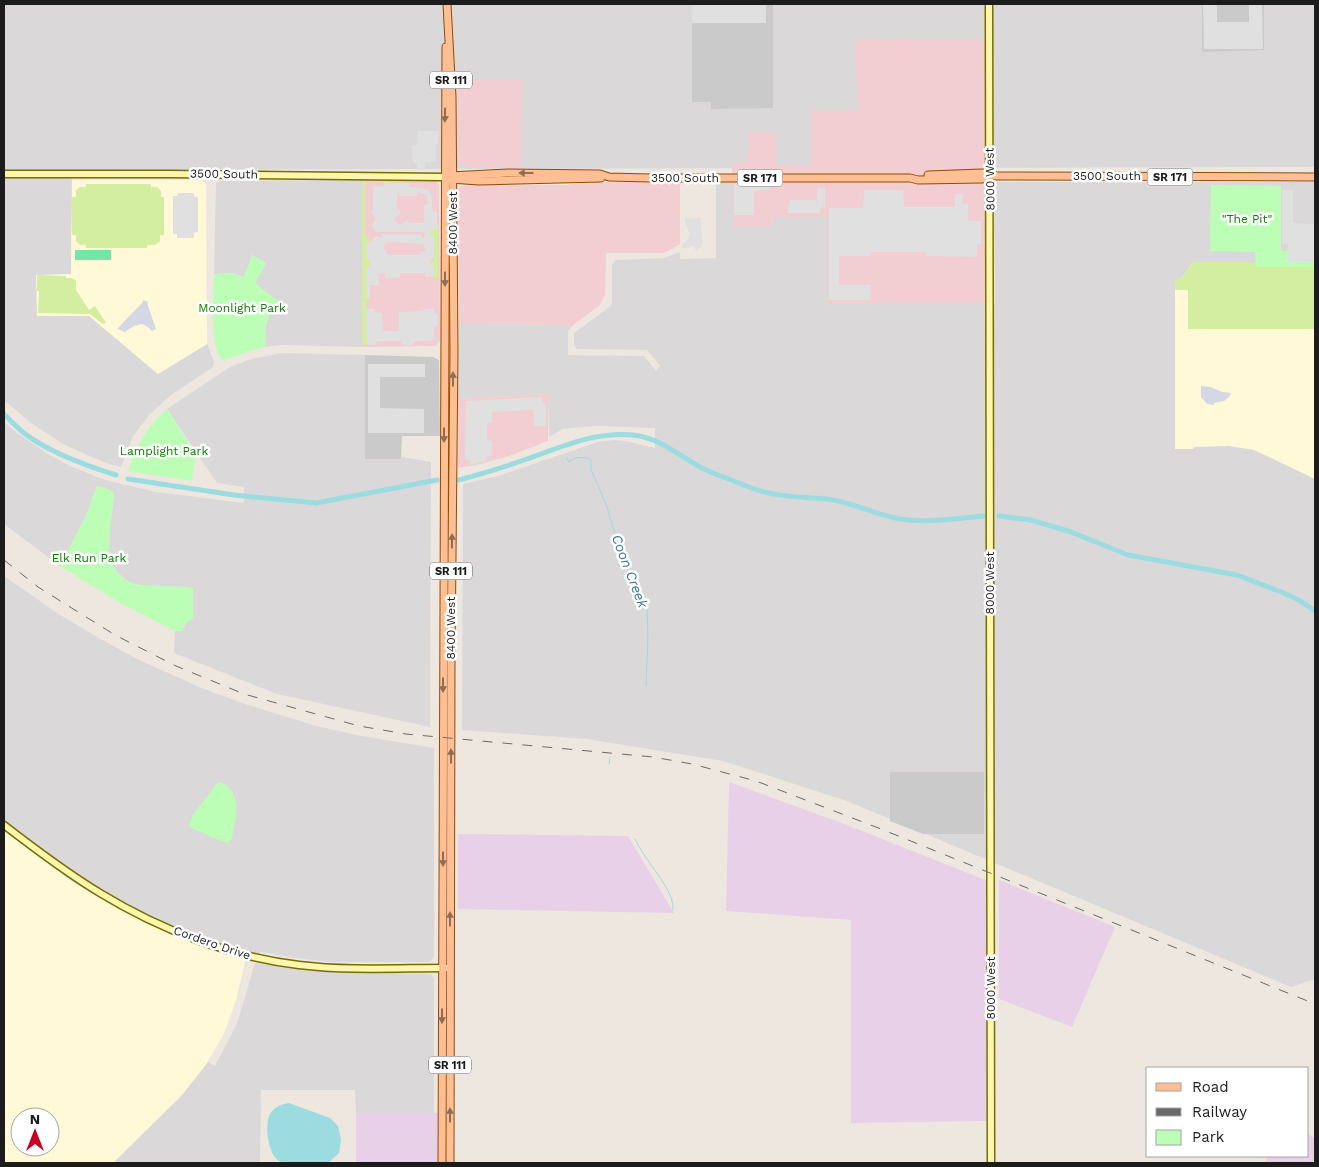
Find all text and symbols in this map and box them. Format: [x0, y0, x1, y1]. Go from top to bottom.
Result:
road number: SR 111 [430, 72, 472, 88]
one-way arrow [441, 107, 449, 123]
street label: 8000 West [982, 147, 998, 211]
street label: 3500 South [190, 166, 258, 182]
road number: SR 171 [1148, 168, 1192, 186]
one-way arrow [518, 169, 534, 177]
street label: 3500 South [1073, 169, 1141, 183]
road number: SR 171 [738, 170, 782, 187]
street label: 3500 South [651, 171, 719, 185]
street label: 8400 West [446, 192, 460, 254]
park label: "The Pit" [1222, 212, 1272, 226]
one-way arrow [441, 271, 449, 287]
park label: Moonlight Park [198, 301, 286, 315]
one-way arrow [449, 371, 457, 387]
one-way arrow [440, 427, 448, 443]
park label: Lamplight Park [120, 444, 208, 458]
water label: Coon Creek [609, 532, 651, 610]
one-way arrow [448, 533, 456, 549]
park label: Elk Run Park [52, 551, 126, 565]
street label: 8000 West [983, 552, 997, 615]
road number: SR 111 [430, 562, 472, 580]
street label: 8400 West [444, 597, 458, 659]
one-way arrow [439, 677, 447, 693]
one-way arrow [447, 748, 455, 764]
one-way arrow [439, 851, 447, 867]
one-way arrow [446, 911, 454, 927]
street label: Cordero Drive [172, 923, 252, 963]
street label: 8000 West [984, 957, 998, 1020]
one-way arrow [438, 1009, 446, 1025]
road number: SR 111 [429, 1056, 471, 1074]
legend [1146, 1067, 1309, 1157]
text: Road [1192, 1078, 1229, 1096]
text: Railway [1192, 1103, 1247, 1121]
one-way arrow [446, 1106, 454, 1122]
north arrow [10, 1107, 60, 1157]
text: N [30, 1111, 40, 1127]
text: Park [1192, 1128, 1225, 1146]

